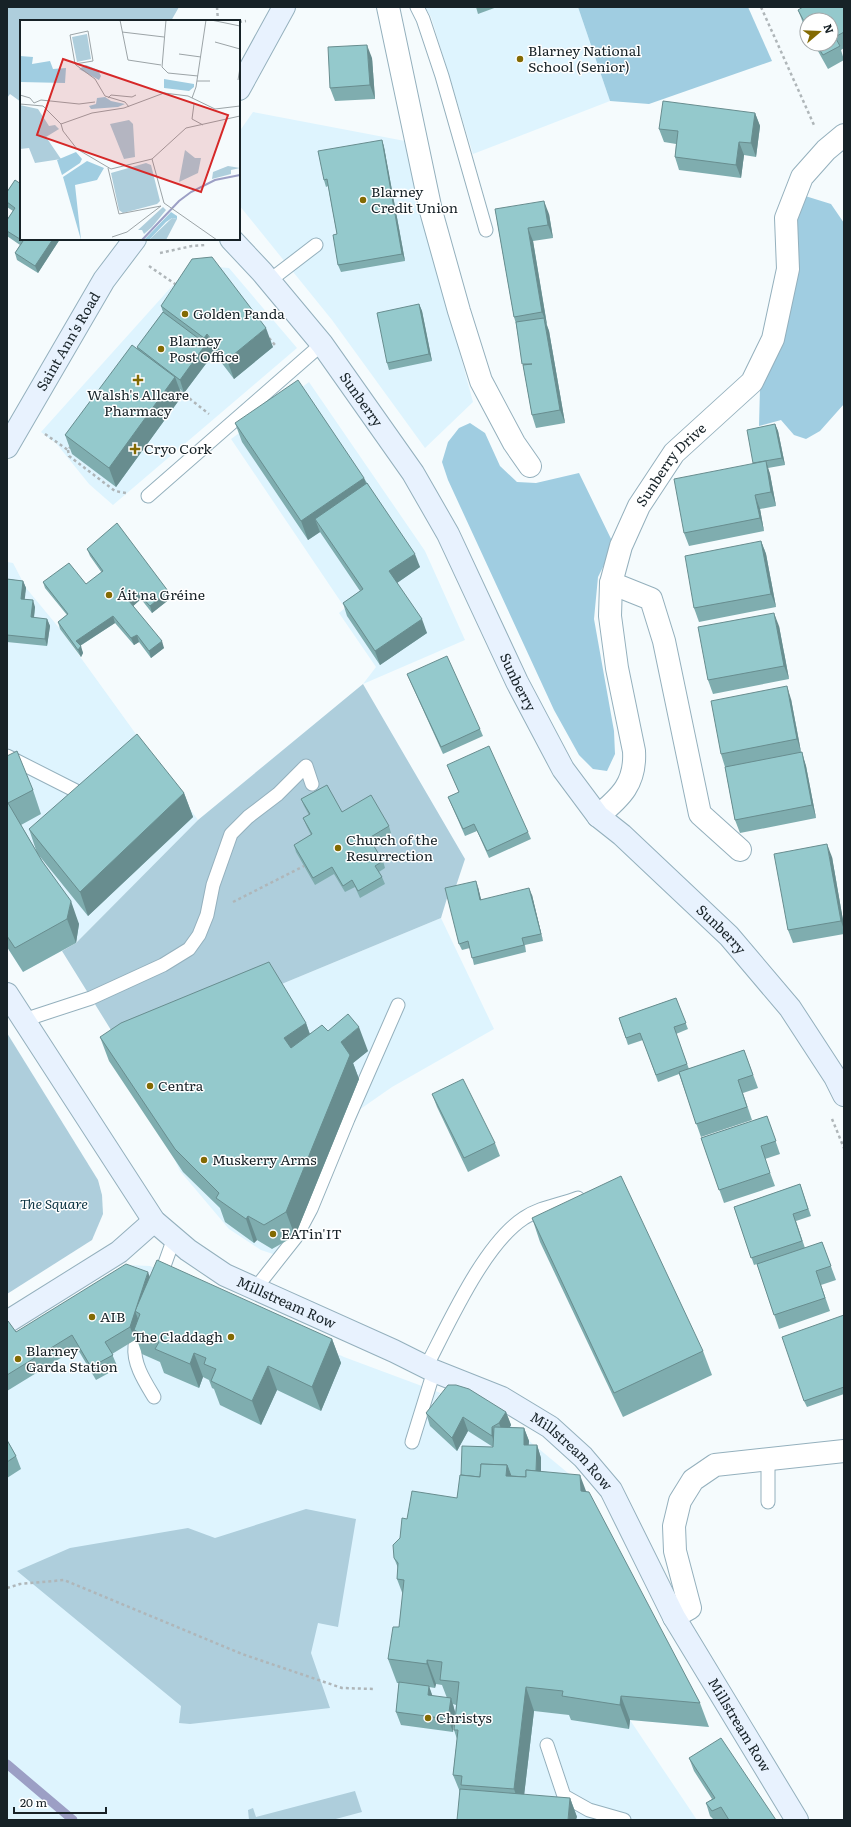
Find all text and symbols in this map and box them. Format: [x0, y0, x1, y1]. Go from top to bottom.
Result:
north arrow [799, 12, 839, 52]
inset map [20, 20, 240, 240]
text: N [820, 21, 838, 35]
place label: Blarney National School (Senior) [528, 40, 641, 76]
marker: Blarney National School (Senior) [515, 54, 525, 64]
place label: Blarney Credit Union [371, 181, 458, 217]
marker: Blarney Credit Union [358, 195, 368, 205]
street label: Saint Ann's Road [31, 287, 104, 394]
place label: Golden Panda [193, 303, 285, 323]
marker: Golden Panda [180, 309, 190, 319]
place label: Blarney Post Office [169, 330, 239, 366]
marker: Blarney Post Office [156, 344, 166, 354]
street label: Sunberry [336, 368, 389, 431]
marker: Walsh's Allcare Pharmacy [133, 375, 143, 385]
place label: Walsh's Allcare Pharmacy [87, 384, 189, 420]
street label: Sunberry Drive [631, 418, 710, 510]
place label: Cryo Cork [144, 438, 212, 458]
marker: Cryo Cork [129, 443, 141, 455]
place label: Áit na Gréine [117, 584, 205, 604]
marker: Áit na Gréine [104, 590, 114, 600]
street label: Sunberry [496, 649, 542, 715]
place label: Church of the Resurrection [346, 829, 437, 865]
marker: Church of the Resurrection [333, 843, 343, 853]
street label: Sunberry [692, 899, 752, 959]
place label: Centra [158, 1075, 204, 1095]
marker: Centra [145, 1081, 155, 1091]
place label: Muskerry Arms [212, 1149, 317, 1169]
marker: Muskerry Arms [199, 1155, 209, 1165]
park label: The Square [20, 1193, 88, 1213]
place label: EATin'IT [281, 1223, 342, 1243]
marker: EATin'IT [268, 1229, 278, 1239]
street label: Millstream Row [234, 1271, 340, 1333]
place label: AIB [100, 1306, 125, 1326]
marker: AIB [87, 1312, 97, 1322]
place label: The Claddagh [132, 1326, 223, 1346]
marker: The Claddagh [226, 1332, 236, 1342]
place label: Blarney Garda Station [26, 1340, 118, 1376]
marker: Blarney Garda Station [13, 1354, 23, 1364]
street label: Millstream Row [527, 1406, 618, 1494]
street label: Millstream Row [704, 1674, 777, 1775]
place label: Christys [436, 1707, 492, 1727]
marker: Christys [423, 1713, 433, 1723]
scale bar [14, 1789, 106, 1815]
text: 20 m [20, 1793, 47, 1811]

